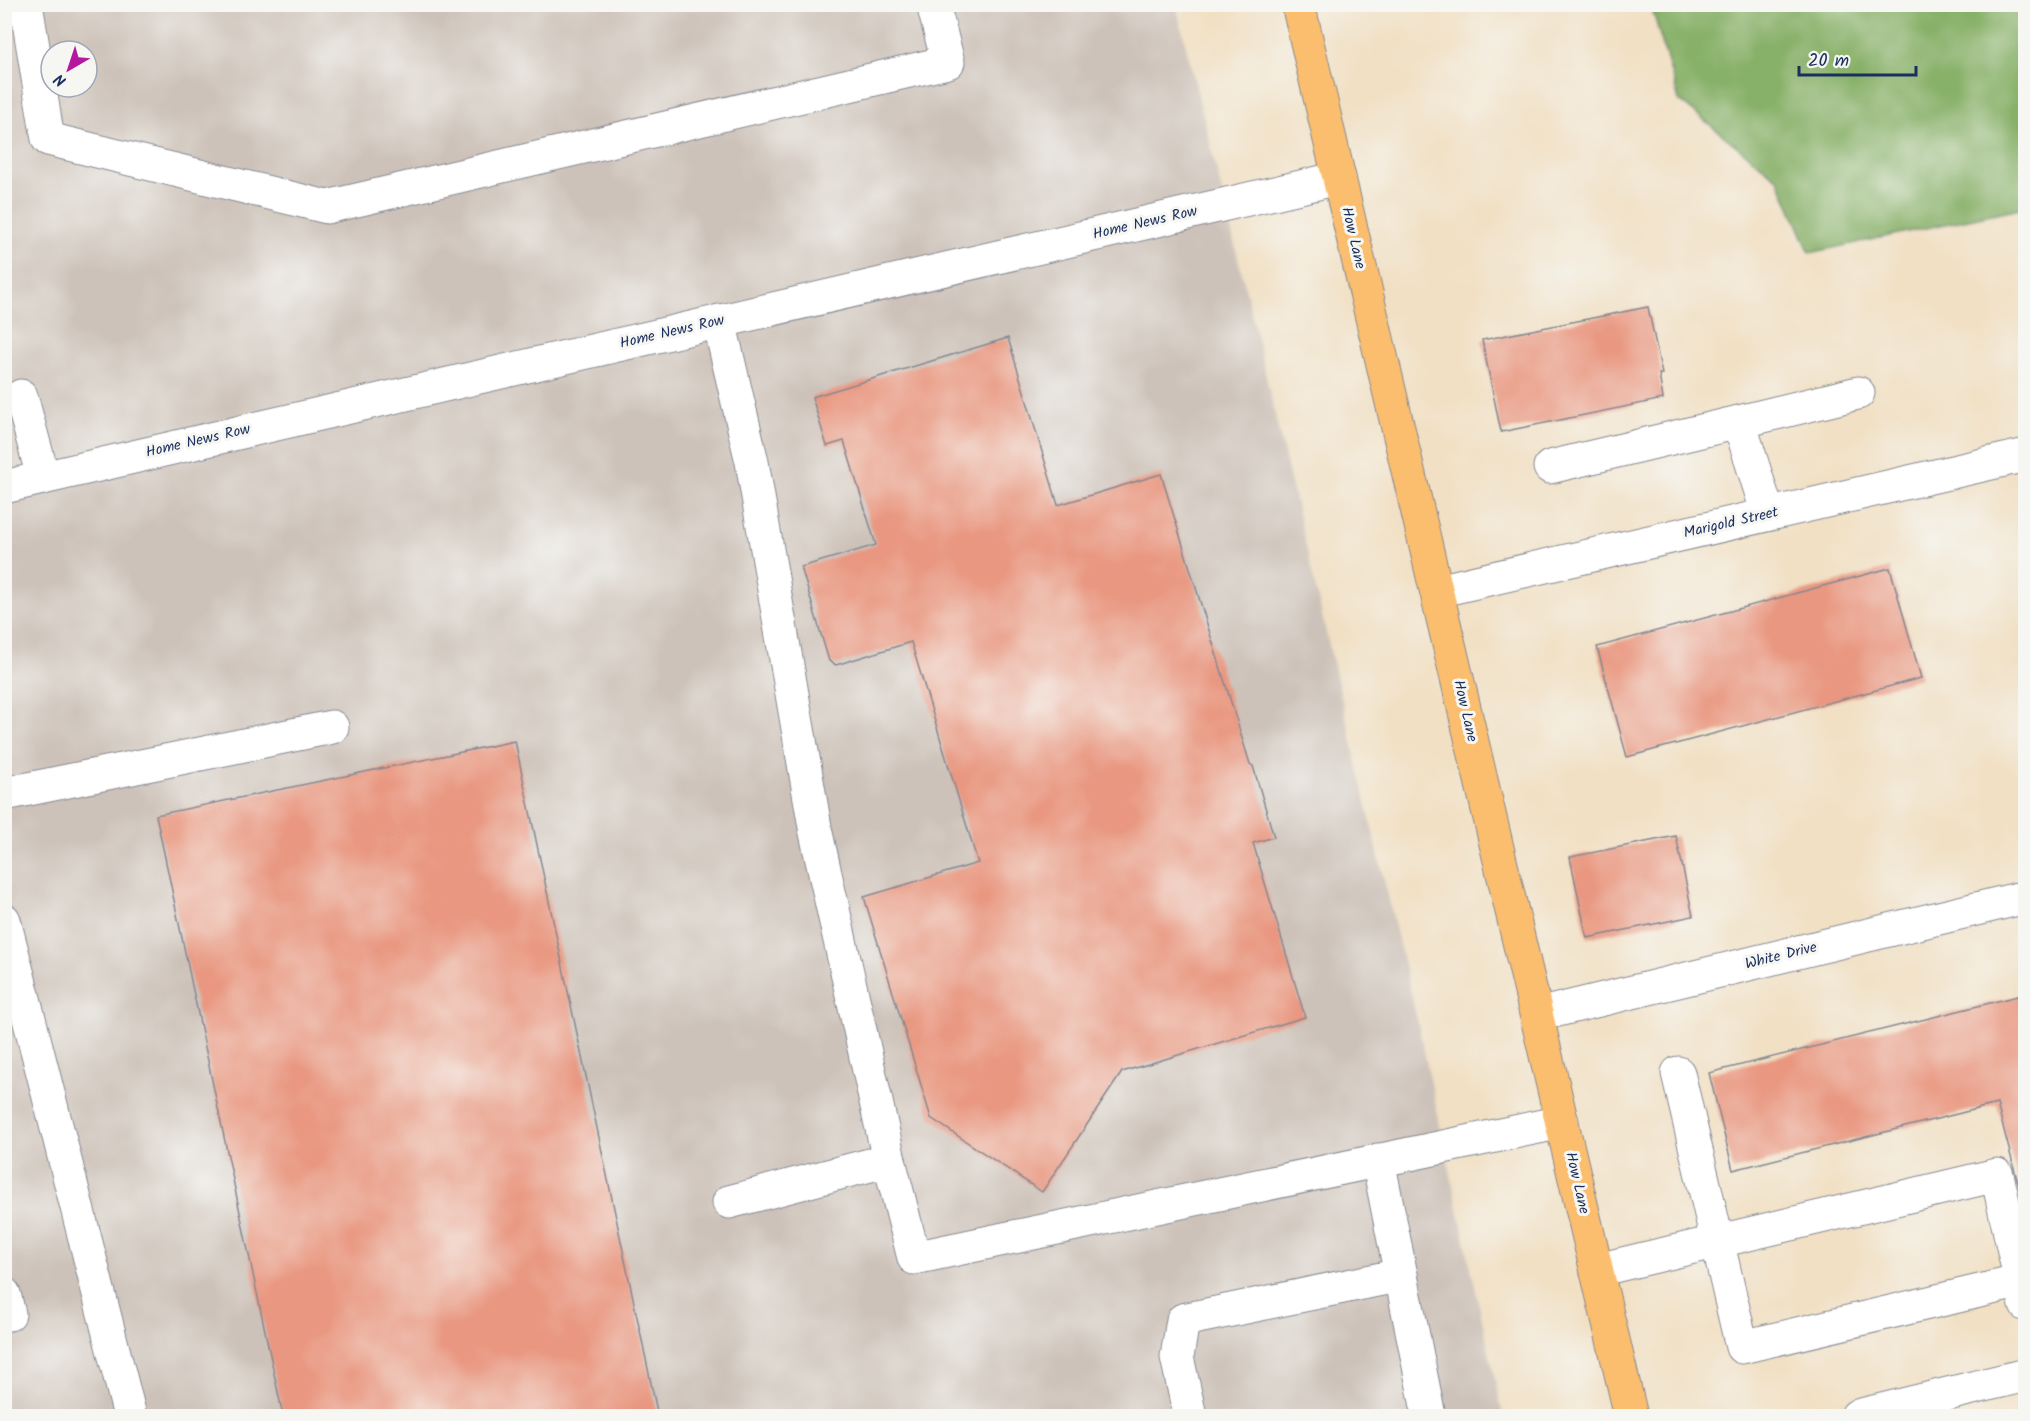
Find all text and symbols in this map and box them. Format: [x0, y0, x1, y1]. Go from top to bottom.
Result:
north arrow [39, 39, 99, 99]
scale bar [1799, 39, 1916, 77]
text: 20 m [1808, 47, 1849, 76]
text: N [49, 67, 72, 92]
street label: Home News Row [1090, 199, 1201, 247]
street label: How Lane [1334, 205, 1372, 272]
street label: Home News Row [617, 308, 728, 356]
street label: Home News Row [143, 417, 254, 465]
street label: Marigold Street [1681, 500, 1781, 546]
street label: How Lane [1446, 678, 1484, 745]
street label: White Drive [1743, 935, 1820, 976]
street label: How Lane [1558, 1150, 1596, 1217]

